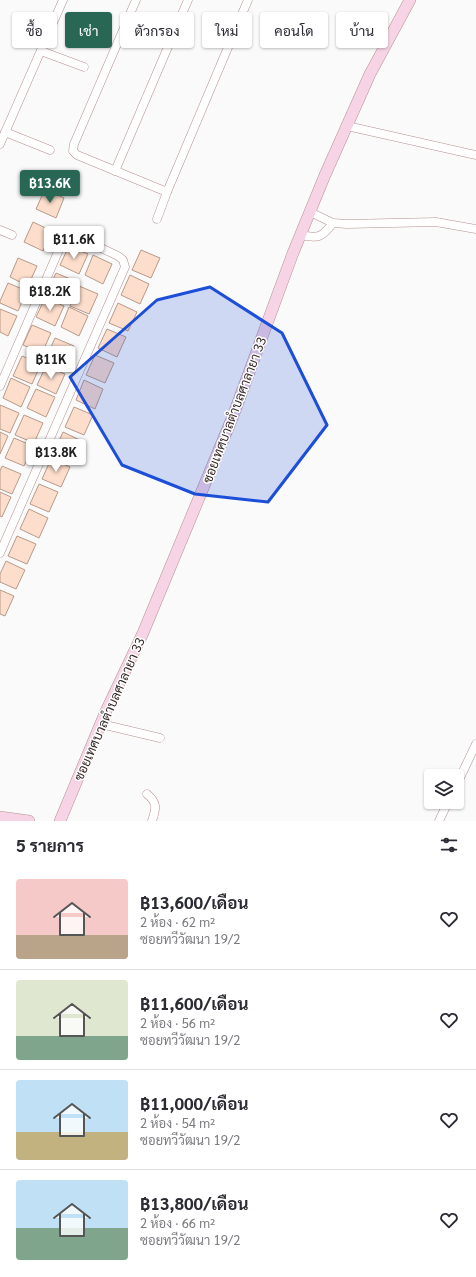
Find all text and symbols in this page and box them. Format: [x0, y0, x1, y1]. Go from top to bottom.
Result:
chip: ซื้อ [12, 12, 57, 48]
chip: เช่า [65, 12, 112, 48]
chip: ตัวกรอง [120, 12, 194, 48]
chip: ใหม่ [202, 12, 252, 48]
chip: คอนโด [260, 12, 328, 48]
chip: บ้าน [336, 12, 388, 48]
pin: ฿13.6K [17, 170, 83, 204]
text: ฿13.6K [29, 174, 71, 191]
pin: ฿11.6K [41, 226, 107, 260]
text: ฿11.6K [53, 230, 95, 247]
pin: ฿18.2K [17, 278, 83, 312]
text: ฿18.2K [29, 282, 71, 299]
street label: ซอยเทศบาลตำบลศาลายา 33 [198, 334, 269, 485]
pin: ฿11K [27, 346, 75, 380]
text: ฿11K [35, 350, 67, 367]
pin: ฿13.8K [23, 439, 89, 473]
text: ฿13.8K [35, 443, 77, 460]
street label: ซอยเทศบาลตำบลศาลายา 33 [69, 635, 148, 783]
map controls [424, 769, 464, 809]
button: layers [424, 769, 464, 809]
text: 5 รายการ [16, 834, 84, 856]
icon: filters [438, 834, 460, 856]
text: ฿13,600/เดือน [140, 891, 248, 913]
icon: home [48, 895, 96, 943]
icon: heart [438, 908, 460, 930]
text: 2 ห้อง · 62 m² [140, 913, 215, 930]
text: ซอยทวีวัฒนา 19/2 [140, 930, 240, 947]
text: ฿11,600/เดือน [140, 992, 248, 1014]
icon: home [48, 996, 96, 1044]
icon: heart [438, 1009, 460, 1031]
text: 2 ห้อง · 56 m² [140, 1014, 215, 1031]
text: ซอยทวีวัฒนา 19/2 [140, 1031, 240, 1048]
text: ฿11,000/เดือน [140, 1092, 248, 1114]
icon: home [48, 1096, 96, 1144]
icon: heart [438, 1109, 460, 1131]
text: 2 ห้อง · 54 m² [140, 1114, 215, 1131]
text: ซอยทวีวัฒนา 19/2 [140, 1131, 240, 1148]
text: ฿13,800/เดือน [140, 1192, 248, 1214]
icon: home [48, 1196, 96, 1244]
icon: heart [438, 1209, 460, 1231]
text: 2 ห้อง · 66 m² [140, 1214, 215, 1231]
text: ซอยทวีวัฒนา 19/2 [140, 1231, 240, 1248]

